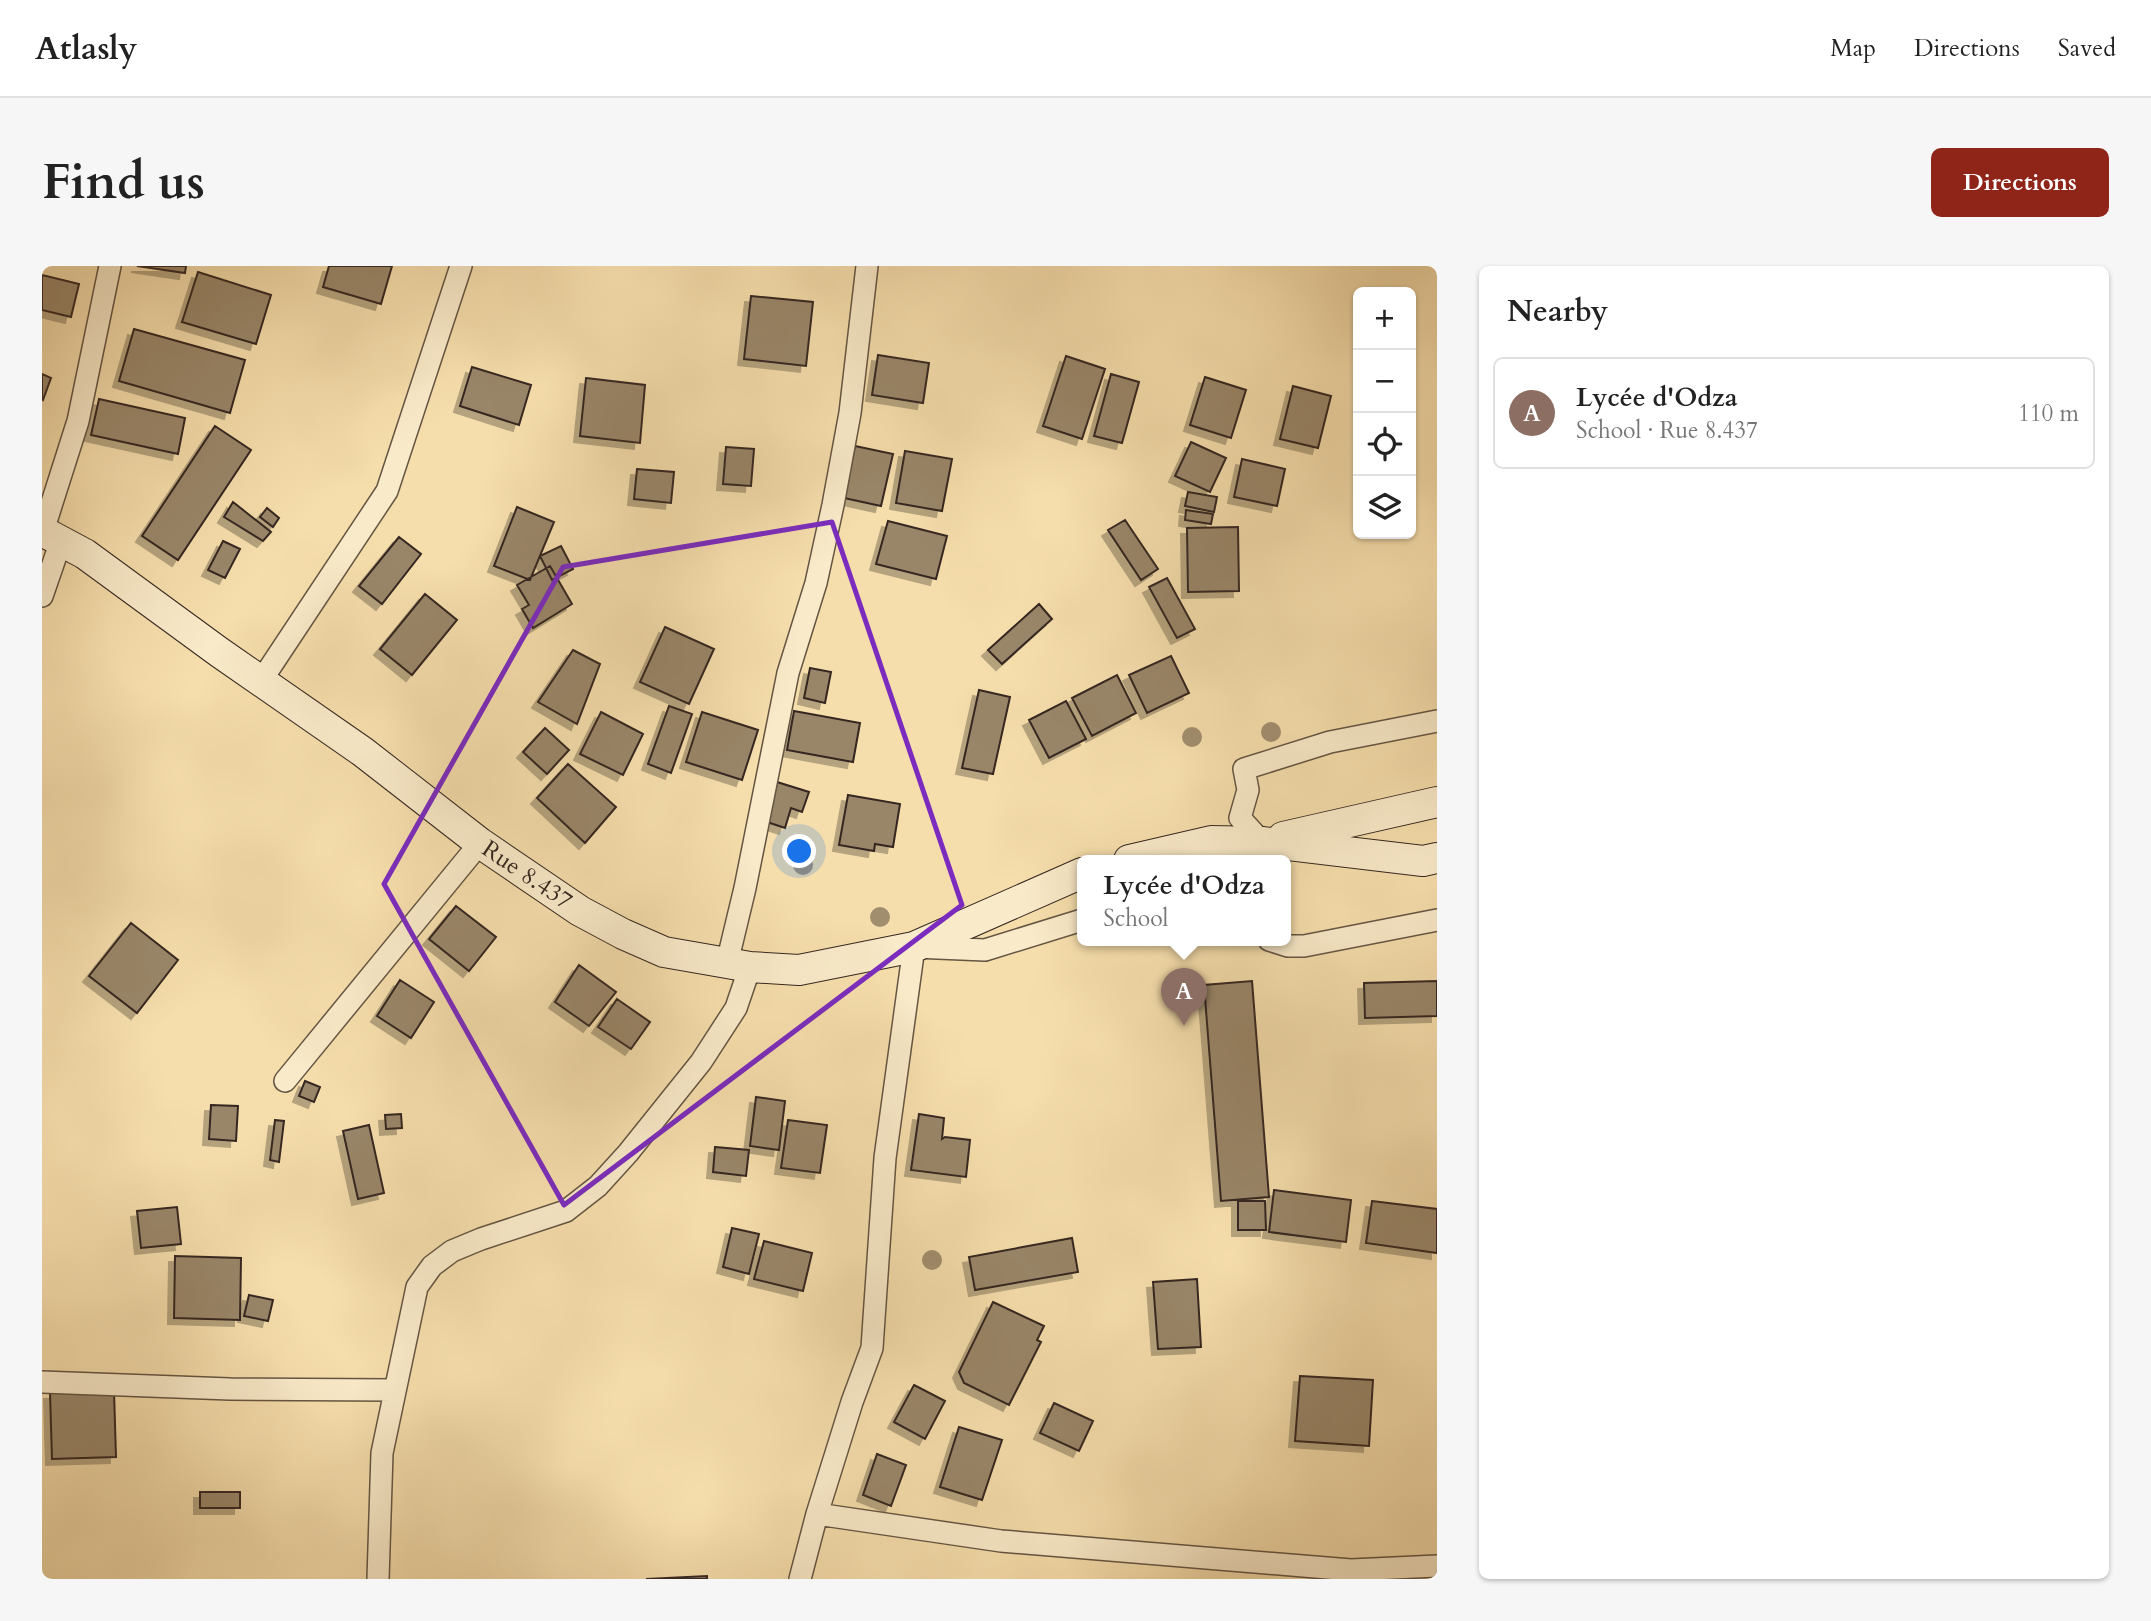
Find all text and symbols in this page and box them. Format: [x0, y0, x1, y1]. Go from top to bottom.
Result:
text: Atlasly [35, 26, 137, 71]
text: Map [1830, 32, 1876, 65]
text: Directions [1914, 32, 2020, 65]
text: Saved [2058, 32, 2116, 65]
button: Directions [1931, 148, 2109, 217]
text: Find us [42, 149, 205, 216]
map controls [1353, 287, 1416, 539]
button: + [1353, 287, 1416, 350]
text: Nearby [1507, 291, 1608, 332]
button: − [1353, 350, 1416, 413]
text: Lycée d'Odza [1576, 380, 1738, 415]
text: A [1523, 398, 1541, 429]
text: 110 m [2018, 398, 2079, 429]
button: locate [1353, 413, 1416, 476]
text: School · Rue 8.437 [1576, 415, 1758, 446]
button: layers [1353, 476, 1416, 539]
street label: Rue 8.437 [475, 833, 579, 917]
your location [782, 834, 816, 868]
popup [1077, 855, 1291, 946]
text: Lycée d'Odza [1103, 868, 1265, 903]
text: School [1103, 903, 1168, 934]
pin: A [1161, 968, 1207, 1026]

